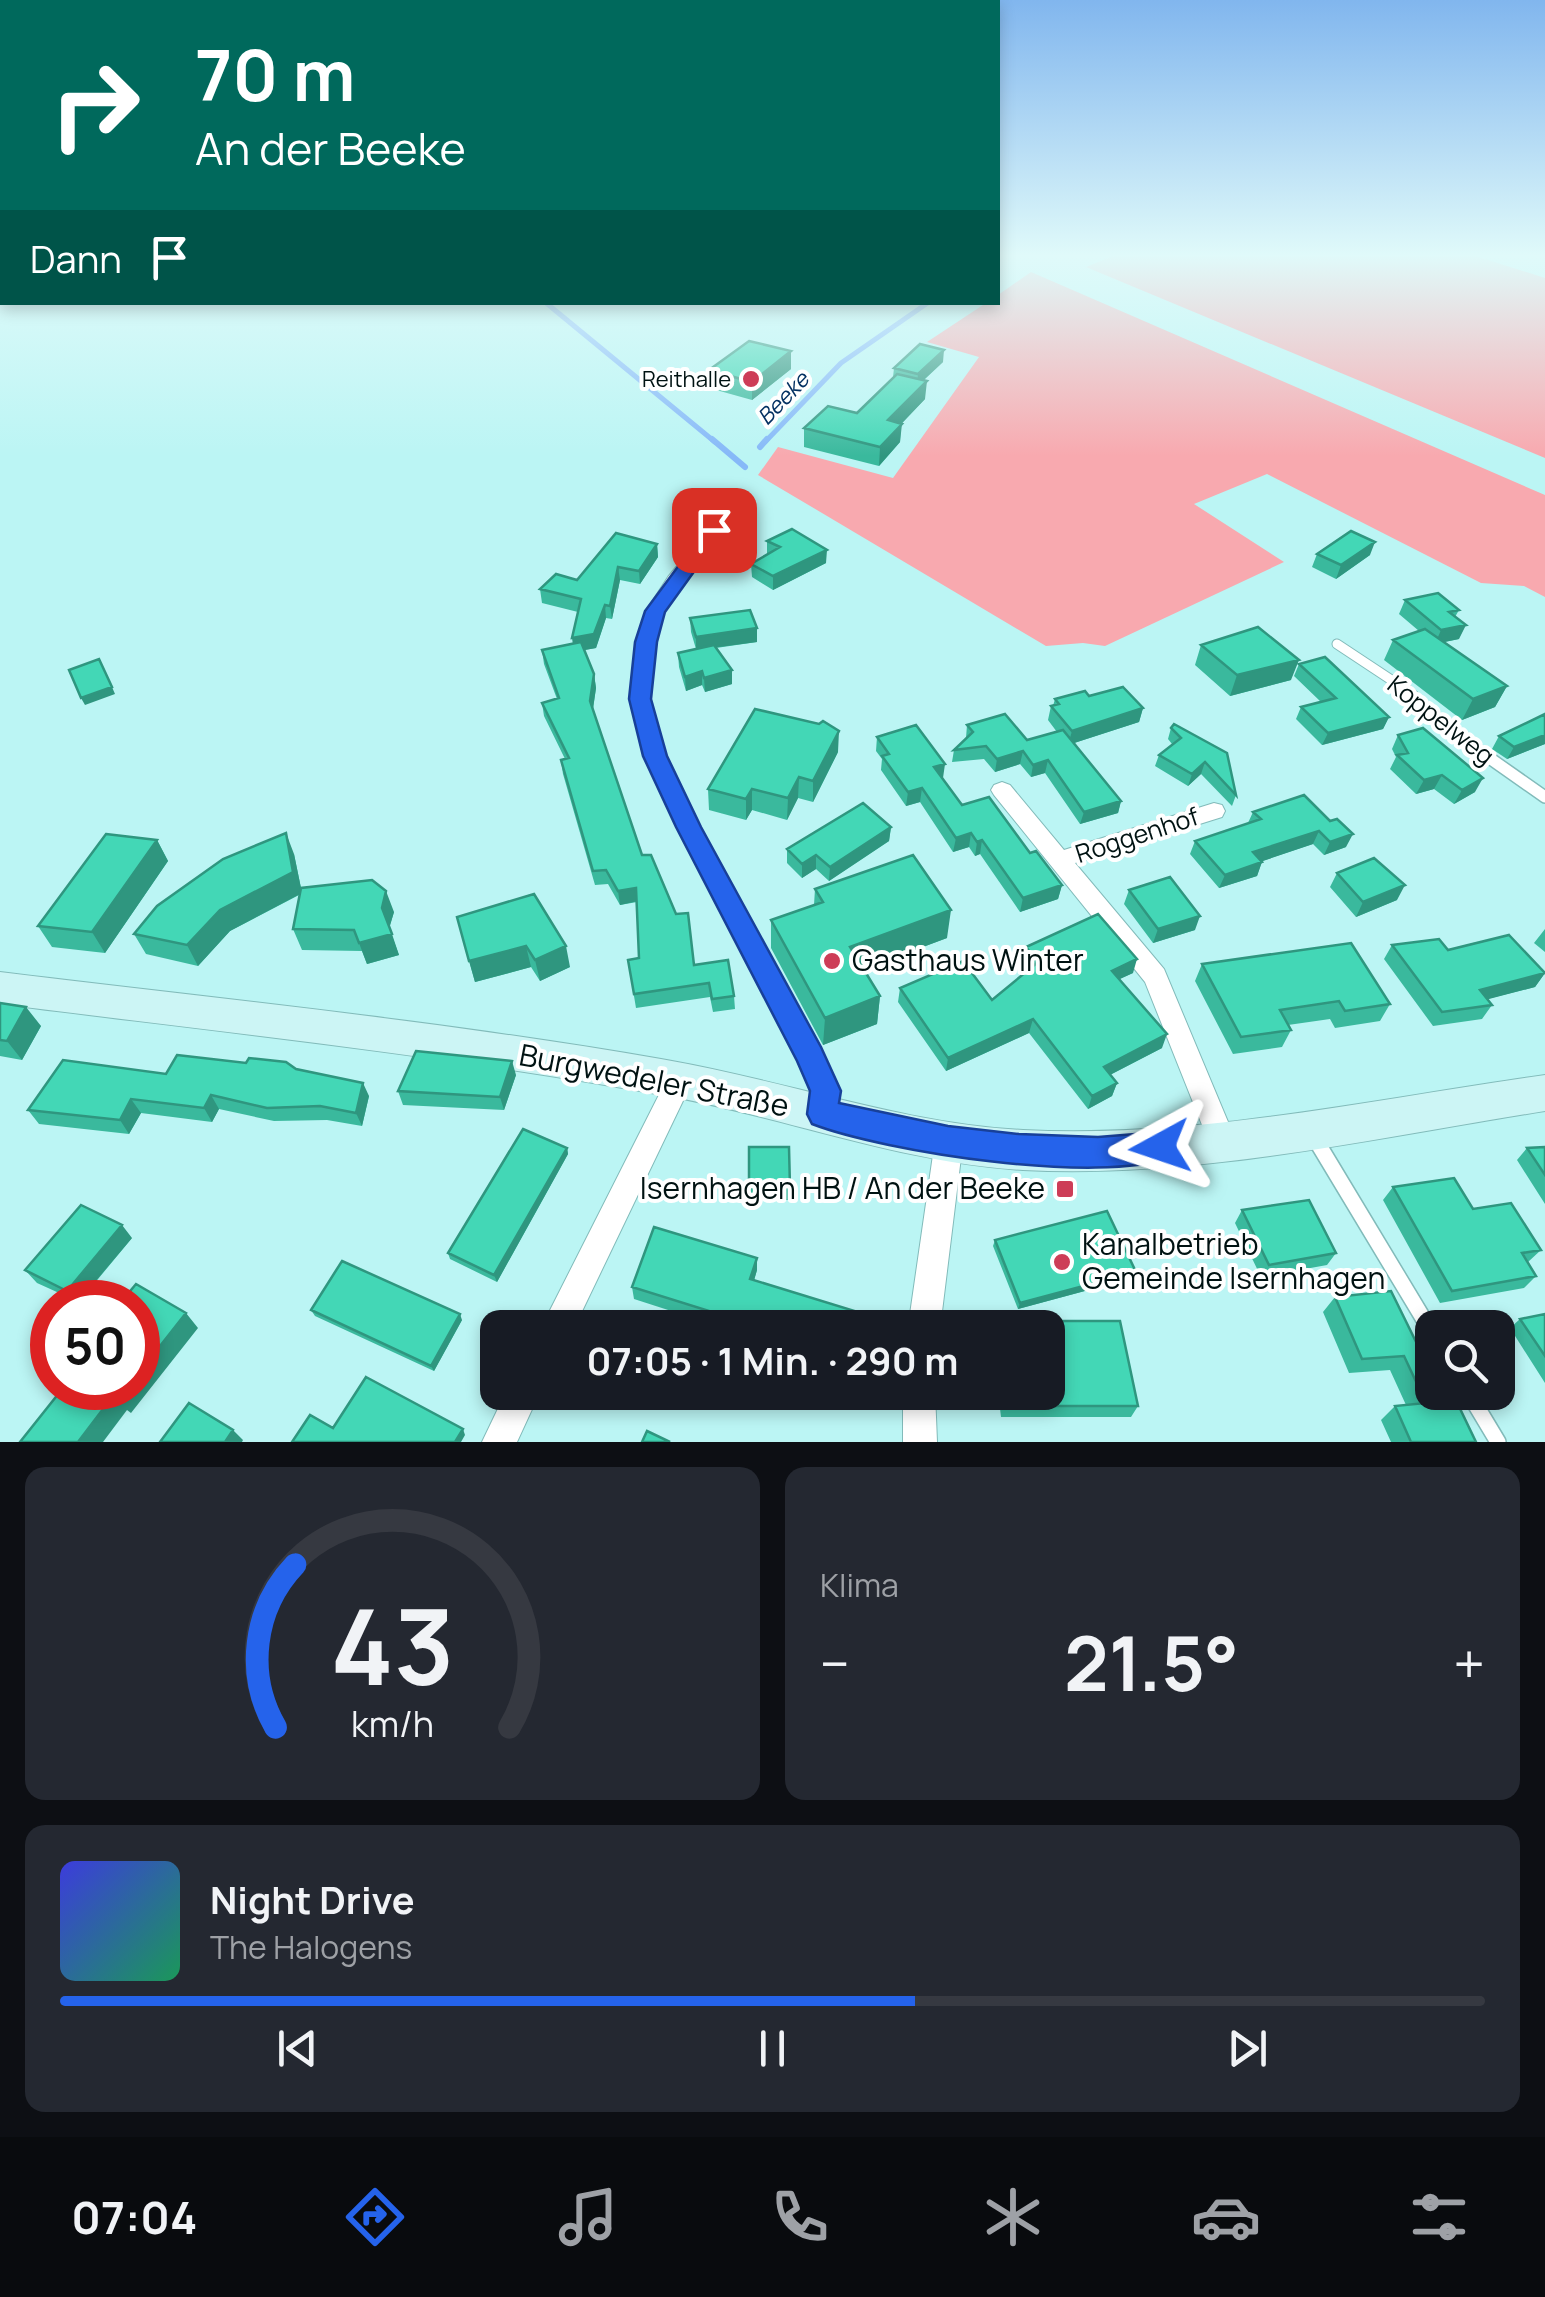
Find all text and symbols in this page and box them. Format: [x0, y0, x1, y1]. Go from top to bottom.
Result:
text: 70 m [195, 26, 355, 122]
icon: right [30, 40, 160, 170]
text: An der Beeke [195, 117, 466, 179]
icon: arrive [142, 230, 197, 285]
text: Dann [30, 232, 122, 284]
place label: Reithalle [642, 364, 731, 394]
water label: Beeke [750, 364, 816, 431]
marker: Reithalle [740, 368, 762, 390]
pin [672, 488, 757, 573]
icon: arrive [687, 503, 742, 558]
street label: Koppelweg [1381, 667, 1502, 772]
street label: Roggenhof [1071, 798, 1203, 871]
place label: Gasthaus Winter [852, 939, 1084, 980]
marker: Gasthaus Winter [821, 950, 843, 972]
street label: Burgwedeler Straße [516, 1033, 793, 1126]
position arrow [1108, 1095, 1212, 1199]
place label: Isernhagen HB / An der Beeke [640, 1167, 1045, 1208]
marker: Isernhagen HB / An der Beeke [1054, 1178, 1076, 1200]
place label: Kanalbetrieb Gemeinde Isernhagen [1082, 1223, 1385, 1298]
marker: Kanalbetrieb Gemeinde Isernhagen [1051, 1251, 1073, 1273]
speed limit sign: 50 [30, 1280, 160, 1410]
map controls [1415, 1310, 1515, 1410]
button: search [1415, 1310, 1515, 1410]
text: 07:05 · 1 Min. · 290 m [587, 1334, 958, 1386]
text: Klima [820, 1563, 899, 1607]
text: 43 [331, 1574, 454, 1716]
text: 21.5° [1064, 1611, 1239, 1714]
text: − [820, 1625, 850, 1701]
text: + [1453, 1625, 1485, 1701]
text: km/h [351, 1699, 434, 1748]
text: Night Drive [210, 1873, 415, 1925]
text: The Halogens [210, 1925, 412, 1969]
icon: previous [270, 2021, 325, 2076]
icon: pause [745, 2021, 800, 2076]
icon: next [1220, 2021, 1275, 2076]
icon: directions [340, 2182, 410, 2252]
icon: music [553, 2182, 623, 2252]
icon: phone [765, 2182, 835, 2252]
icon: climate [978, 2182, 1048, 2252]
icon: car [1191, 2182, 1261, 2252]
icon: filters [1404, 2182, 1474, 2252]
text: 07:04 [71, 2186, 197, 2248]

